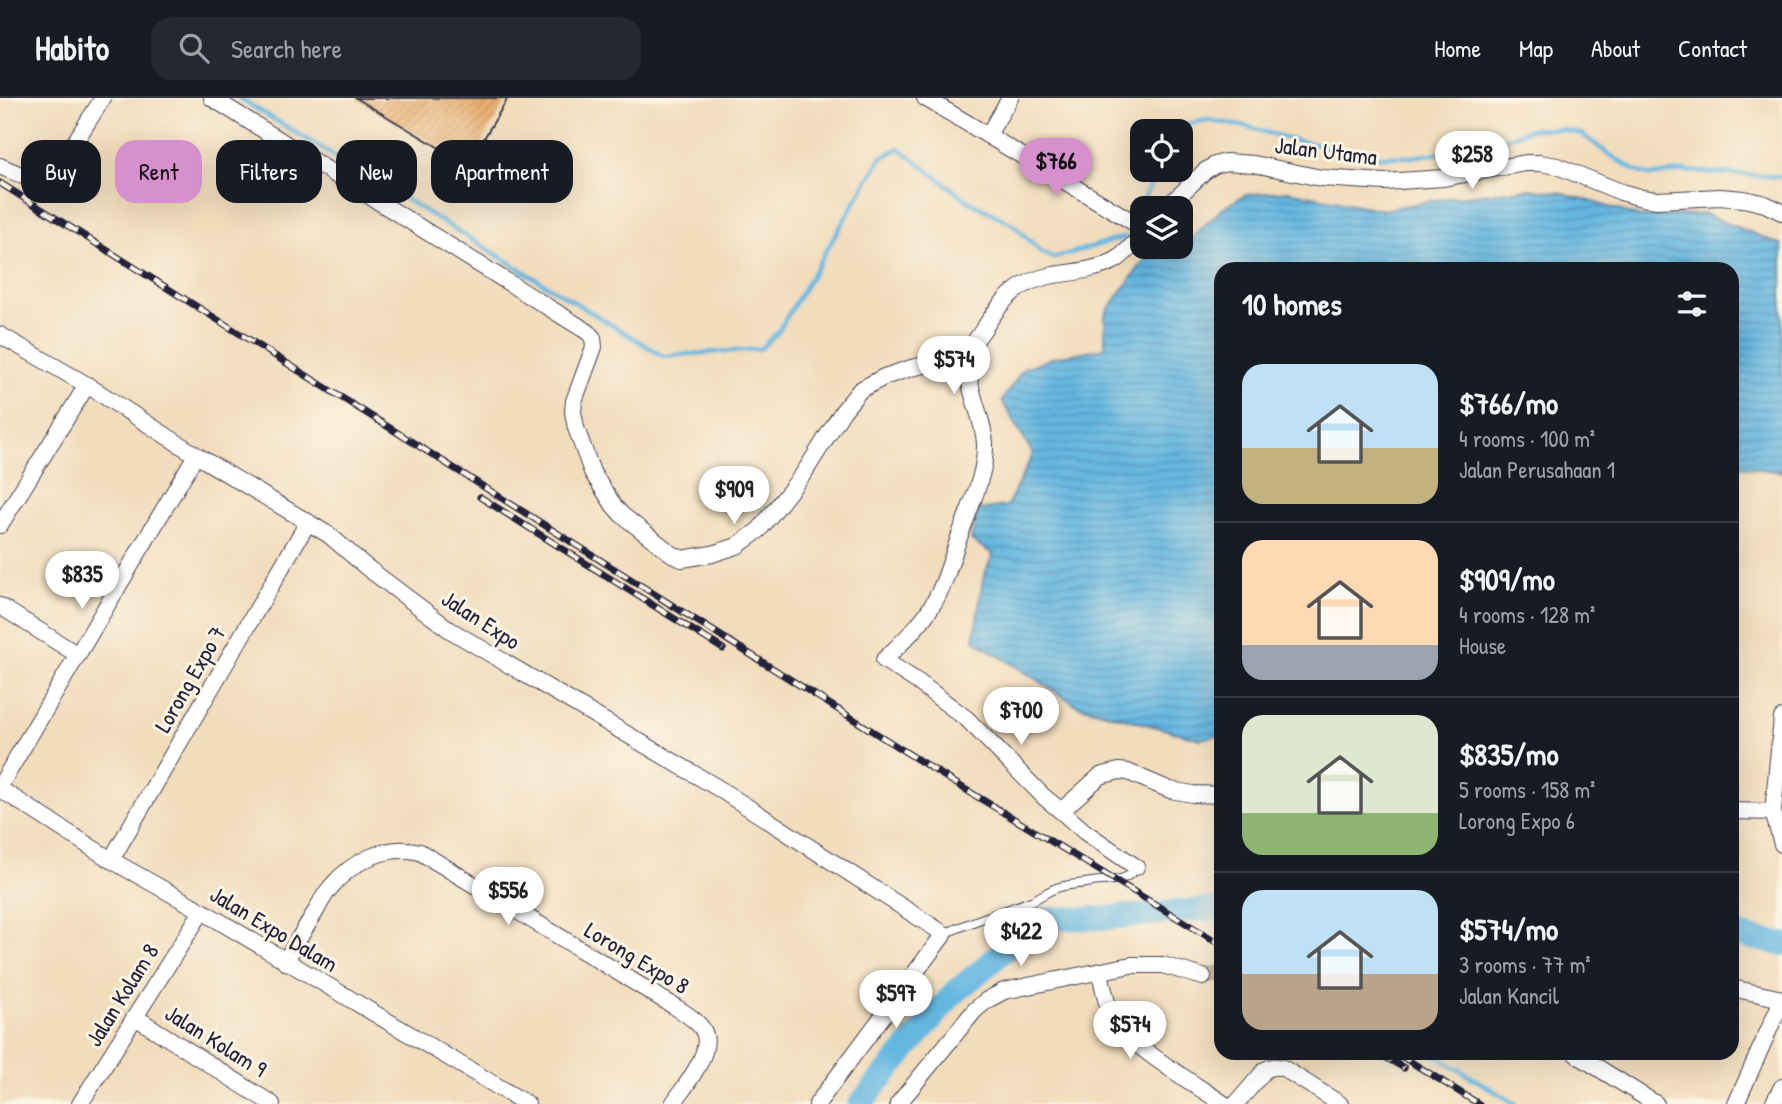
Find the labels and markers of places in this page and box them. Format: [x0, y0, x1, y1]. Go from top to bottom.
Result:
pin: $258 [1431, 132, 1513, 191]
pin: $766 [1015, 139, 1097, 198]
pin: $574 [913, 336, 995, 396]
pin: $909 [693, 466, 775, 526]
pin: $835 [41, 552, 123, 611]
pin: $700 [980, 688, 1062, 747]
pin: $556 [467, 868, 549, 927]
pin: $422 [980, 908, 1062, 968]
pin: $597 [855, 970, 937, 1030]
pin: $574 [1089, 1002, 1171, 1061]

